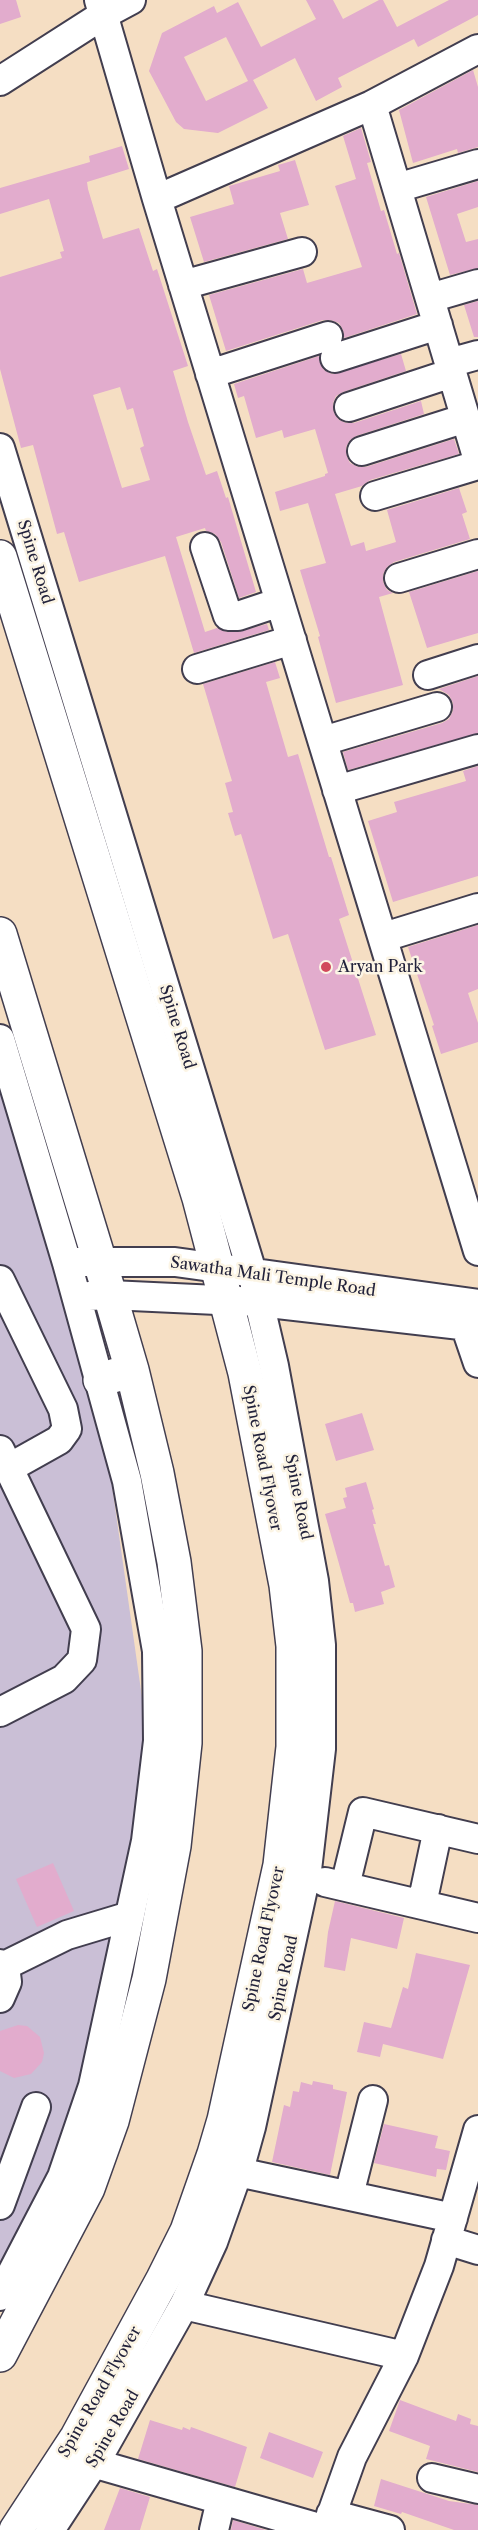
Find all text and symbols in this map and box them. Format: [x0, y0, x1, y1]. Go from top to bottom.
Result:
street label: Spine Road [13, 518, 57, 606]
place label: Aryan Park [338, 957, 423, 977]
marker: Aryan Park [319, 960, 333, 974]
street label: Spine Road [155, 983, 199, 1071]
street label: Sawatha Mali Temple Road [169, 1253, 377, 1301]
street label: Spine Road Flyover [238, 1384, 286, 1532]
street label: Spine Road [280, 1452, 316, 1542]
street label: Spine Road Flyover [239, 1865, 289, 2013]
street label: Spine Road [266, 1933, 302, 2023]
street label: Spine Road Flyover [55, 2323, 145, 2461]
street label: Spine Road [82, 2387, 144, 2471]

